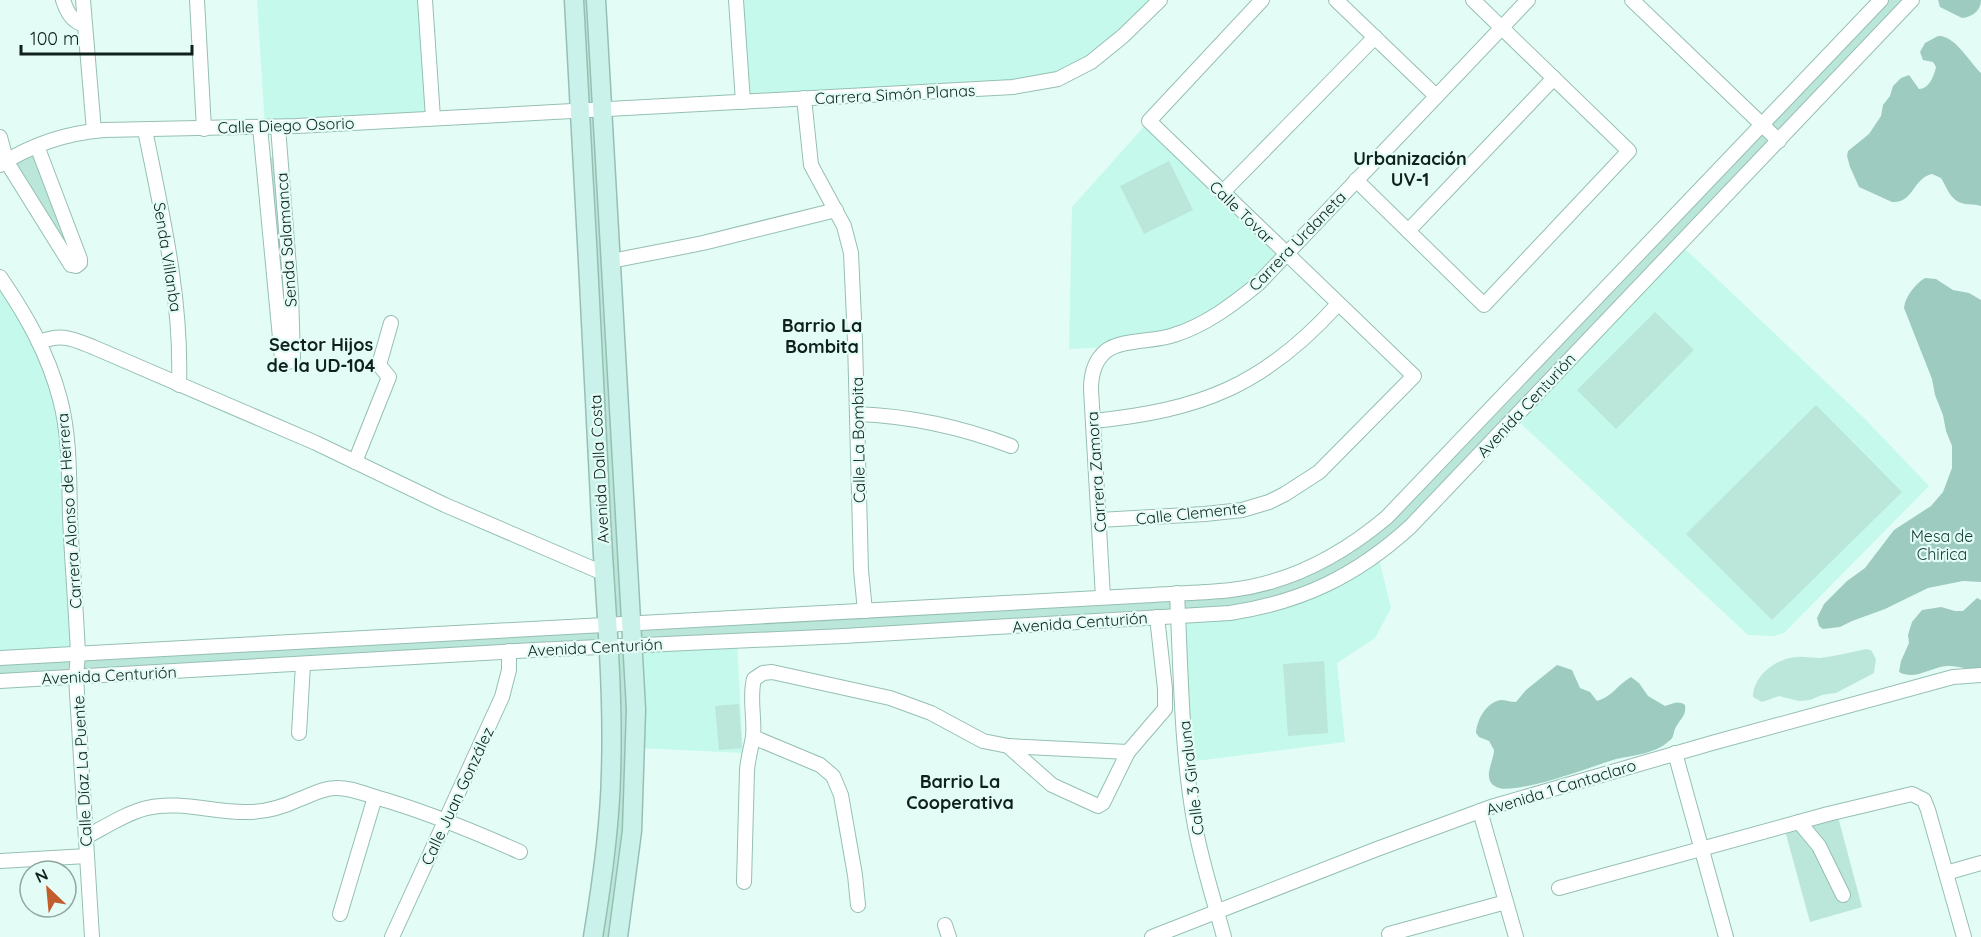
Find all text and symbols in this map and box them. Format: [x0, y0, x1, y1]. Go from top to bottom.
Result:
scale bar [21, 18, 192, 56]
text: 100 m [30, 27, 79, 50]
street label: Carrera Simón Planas [814, 80, 976, 108]
street label: Calle Diego Osorio [217, 113, 355, 137]
district label: Urbanización UV-1 [1353, 147, 1467, 191]
street label: Senda Salamanca [271, 172, 301, 308]
street label: Calle Tovar [1205, 176, 1279, 248]
street label: Carrera Urdaneta [1244, 187, 1350, 295]
street label: Senda Villanba [149, 201, 187, 313]
district label: Barrio La Bombita [782, 314, 862, 358]
district label: Sector Hijos de la UD-104 [267, 333, 376, 377]
street label: Avenida Centurión [1472, 349, 1580, 461]
street label: Calle La Bombita [847, 377, 869, 503]
street label: Avenida Dalla Costa [585, 394, 613, 544]
street label: Carrera Zamora [1082, 411, 1110, 533]
street label: Carrera Alonso de Herrera [52, 413, 86, 609]
street label: Calle Clemente [1135, 497, 1247, 529]
park label: Mesa de Chirica [1911, 526, 1973, 564]
street label: Avenida Centurión [1012, 607, 1148, 637]
street label: Avenida Centurión [527, 633, 663, 661]
street label: Avenida Centurión [41, 661, 177, 689]
street label: Calle Díaz La Puente [68, 695, 96, 847]
street label: Calle 3 Giraluna [1174, 720, 1208, 836]
street label: Calle Juan González [416, 724, 498, 868]
street label: Avenida 1 Cantaclaro [1484, 755, 1638, 819]
district label: Barrio La Cooperativa [906, 770, 1014, 814]
north arrow [18, 859, 78, 919]
text: N [32, 864, 51, 887]

